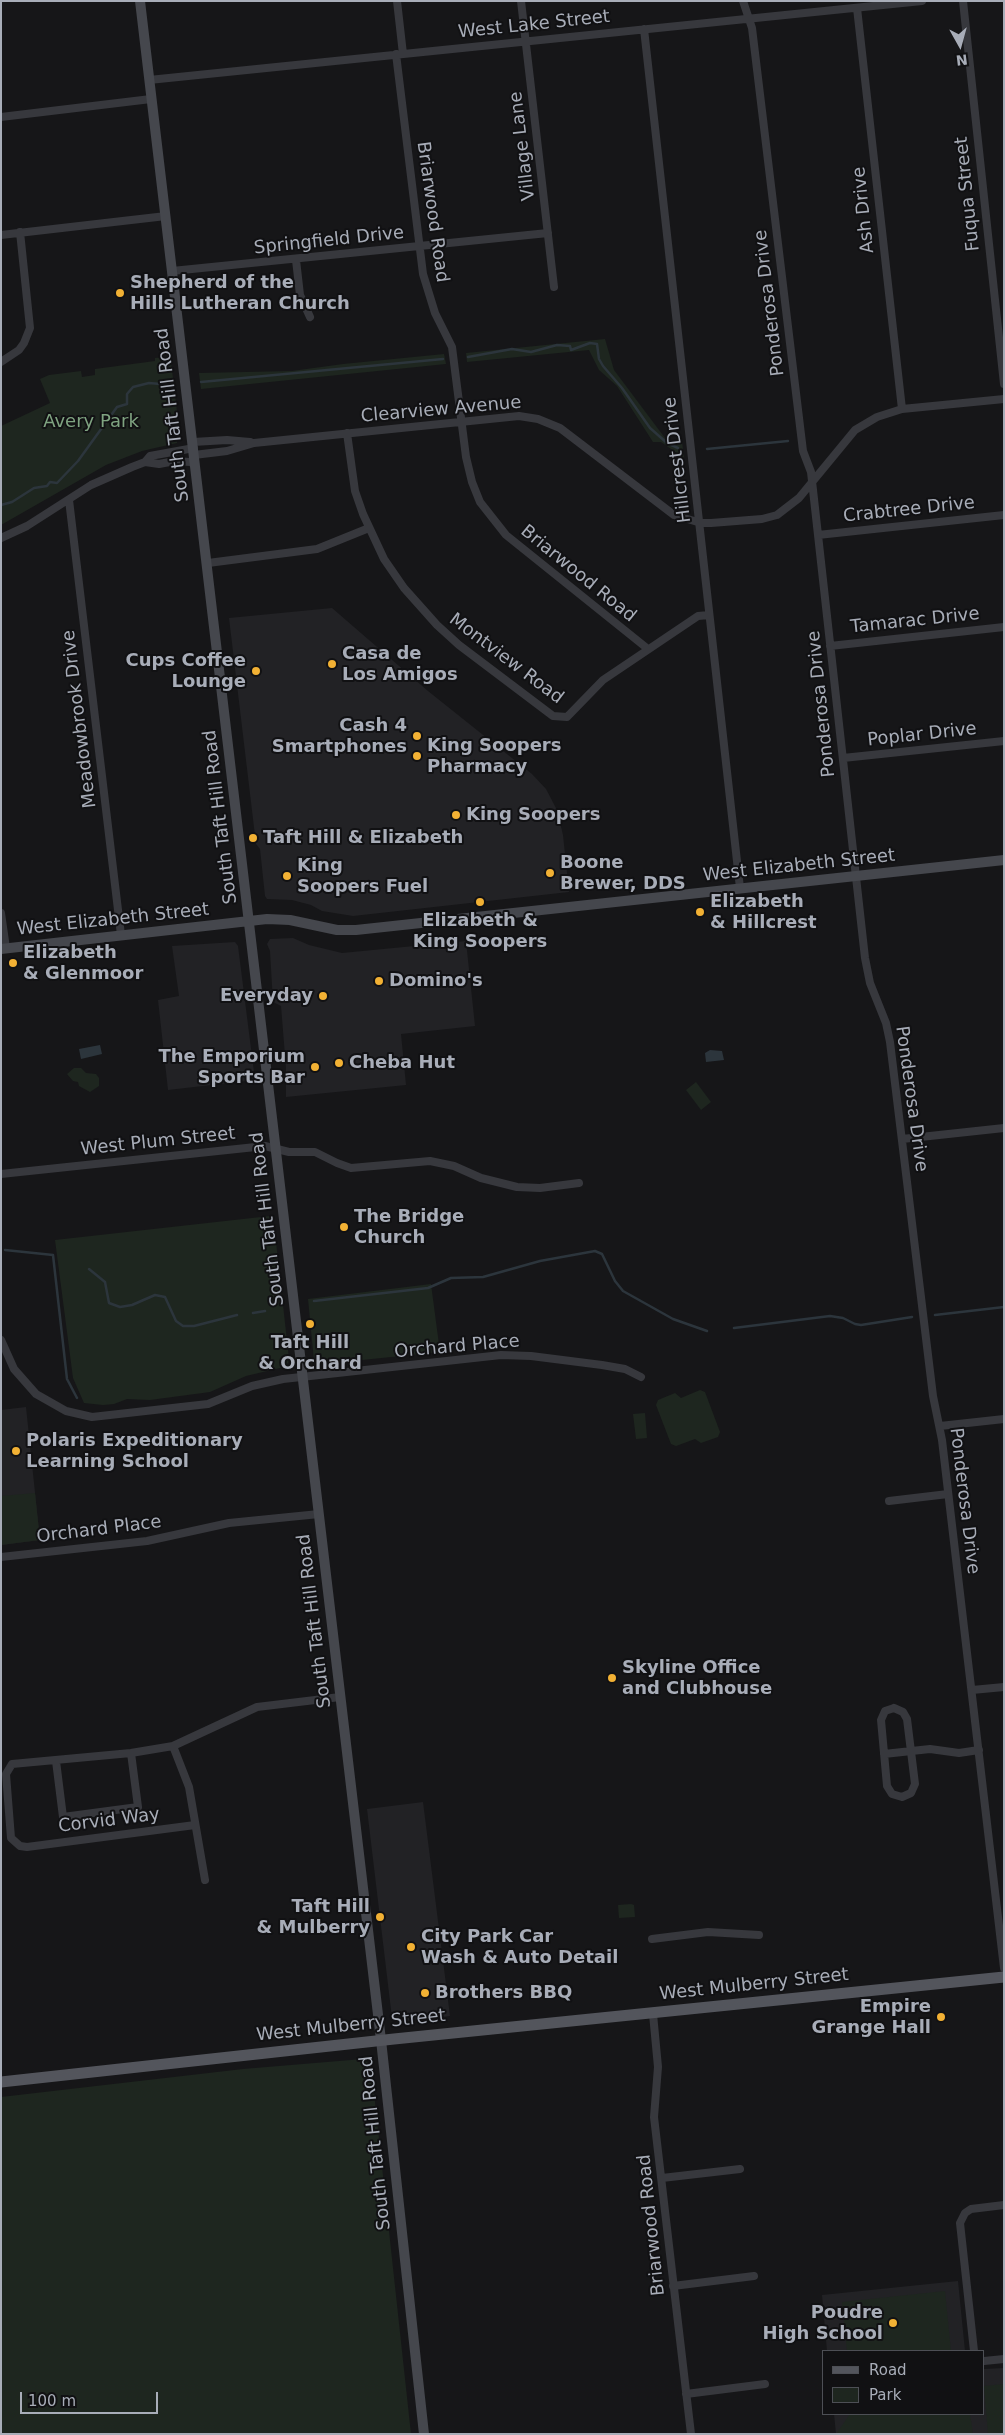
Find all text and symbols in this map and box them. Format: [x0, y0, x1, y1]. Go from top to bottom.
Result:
street label: West Lake Street [457, 6, 611, 44]
north arrow [935, 20, 985, 70]
text: N [955, 51, 969, 69]
street label: Village Lane [506, 90, 540, 202]
street label: Fuqua Street [951, 136, 985, 252]
street label: Briarwood Road [411, 140, 453, 284]
street label: Ash Drive [849, 166, 879, 254]
street label: Springfield Drive [253, 222, 405, 260]
street label: Ponderosa Drive [750, 229, 790, 377]
place label: Shepherd of the Hills Lutheran Church [130, 272, 350, 314]
marker: Shepherd of the Hills Lutheran Church [114, 287, 126, 299]
street label: South Taft Hill Road [152, 327, 194, 503]
street label: Clearview Avenue [360, 392, 522, 428]
street label: Hillcrest Drive [660, 396, 696, 524]
park label: Avery Park [43, 411, 139, 433]
street label: Crabtree Drive [842, 492, 976, 528]
street label: Briarwood Road [516, 521, 640, 627]
street label: Tamarac Drive [849, 603, 981, 639]
street label: Montview Road [445, 609, 567, 709]
street label: Meadowbrook Drive [58, 629, 102, 809]
street label: Ponderosa Drive [804, 630, 840, 778]
place label: Casa de Los Amigos [342, 643, 458, 686]
place label: Cups Coffee Lounge [126, 650, 246, 692]
marker: Casa de Los Amigos [326, 658, 338, 670]
marker: Cups Coffee Lounge [250, 665, 262, 677]
place label: Cash 4 Smartphones [272, 715, 407, 758]
street label: Poplar Drive [866, 719, 978, 751]
street label: South Taft Hill Road [200, 729, 242, 905]
marker: Cash 4 Smartphones [411, 730, 423, 742]
place label: King Soopers Pharmacy [427, 735, 561, 778]
marker: King Soopers Pharmacy [411, 750, 423, 762]
place label: King Soopers [466, 804, 600, 826]
marker: King Soopers [450, 809, 462, 821]
place label: Taft Hill & Elizabeth [263, 827, 463, 849]
marker: Taft Hill & Elizabeth [247, 832, 259, 844]
street label: West Elizabeth Street [702, 845, 896, 887]
place label: Boone Brewer, DDS [560, 852, 686, 894]
place label: King Soopers Fuel [297, 855, 428, 898]
marker: Boone Brewer, DDS [544, 867, 556, 879]
marker: King Soopers Fuel [281, 870, 293, 882]
place label: Elizabeth & Hillcrest [710, 891, 817, 934]
marker: Elizabeth & King Soopers [474, 896, 486, 908]
street label: West Elizabeth Street [16, 899, 210, 941]
marker: Elizabeth & Hillcrest [694, 906, 706, 918]
place label: Elizabeth & King Soopers [413, 910, 547, 952]
place label: Elizabeth & Glenmoor [23, 942, 143, 984]
marker: Elizabeth & Glenmoor [7, 957, 19, 969]
place label: Domino's [389, 970, 483, 992]
marker: Domino's [373, 975, 385, 987]
place label: Everyday [220, 985, 313, 1007]
marker: Everyday [317, 990, 329, 1002]
street label: Ponderosa Drive [890, 1025, 932, 1173]
place label: The Emporium Sports Bar [159, 1046, 305, 1088]
place label: Cheba Hut [349, 1052, 455, 1074]
marker: Cheba Hut [333, 1057, 345, 1069]
marker: The Emporium Sports Bar [309, 1061, 321, 1073]
street label: West Plum Street [80, 1123, 236, 1161]
street label: South Taft Hill Road [247, 1131, 289, 1307]
place label: The Bridge Church [354, 1206, 464, 1248]
marker: The Bridge Church [338, 1221, 350, 1233]
marker: Taft Hill & Orchard [304, 1318, 316, 1330]
street label: Orchard Place [393, 1331, 521, 1363]
place label: Taft Hill & Orchard [258, 1332, 362, 1375]
street label: Ponderosa Drive [944, 1427, 984, 1575]
place label: Polaris Expeditionary Learning School [26, 1430, 243, 1472]
marker: Polaris Expeditionary Learning School [10, 1445, 22, 1457]
street label: Orchard Place [35, 1512, 163, 1548]
street label: South Taft Hill Road [294, 1533, 336, 1709]
place label: Skyline Office and Clubhouse [622, 1657, 772, 1700]
marker: Skyline Office and Clubhouse [606, 1672, 618, 1684]
street label: Corvid Way [57, 1804, 161, 1838]
place label: Taft Hill & Mulberry [257, 1896, 370, 1938]
marker: Taft Hill & Mulberry [374, 1911, 386, 1923]
place label: City Park Car Wash & Auto Detail [421, 1926, 618, 1968]
marker: City Park Car Wash & Auto Detail [405, 1941, 417, 1953]
street label: West Mulberry Street [658, 1964, 850, 2006]
place label: Brothers BBQ [435, 1982, 572, 2004]
marker: Brothers BBQ [419, 1987, 431, 1999]
place label: Empire Grange Hall [811, 1996, 931, 2038]
street label: West Mulberry Street [255, 2005, 447, 2047]
marker: Empire Grange Hall [935, 2011, 947, 2023]
street label: South Taft Hill Road [356, 2055, 396, 2231]
street label: Briarwood Road [634, 2153, 670, 2297]
place label: Poudre High School [762, 2302, 883, 2344]
marker: Poudre High School [887, 2317, 899, 2329]
legend [822, 2350, 985, 2415]
text: Road [869, 2361, 907, 2379]
scale bar [22, 2382, 160, 2414]
text: Park [869, 2386, 901, 2404]
text: 100 m [28, 2392, 76, 2410]

